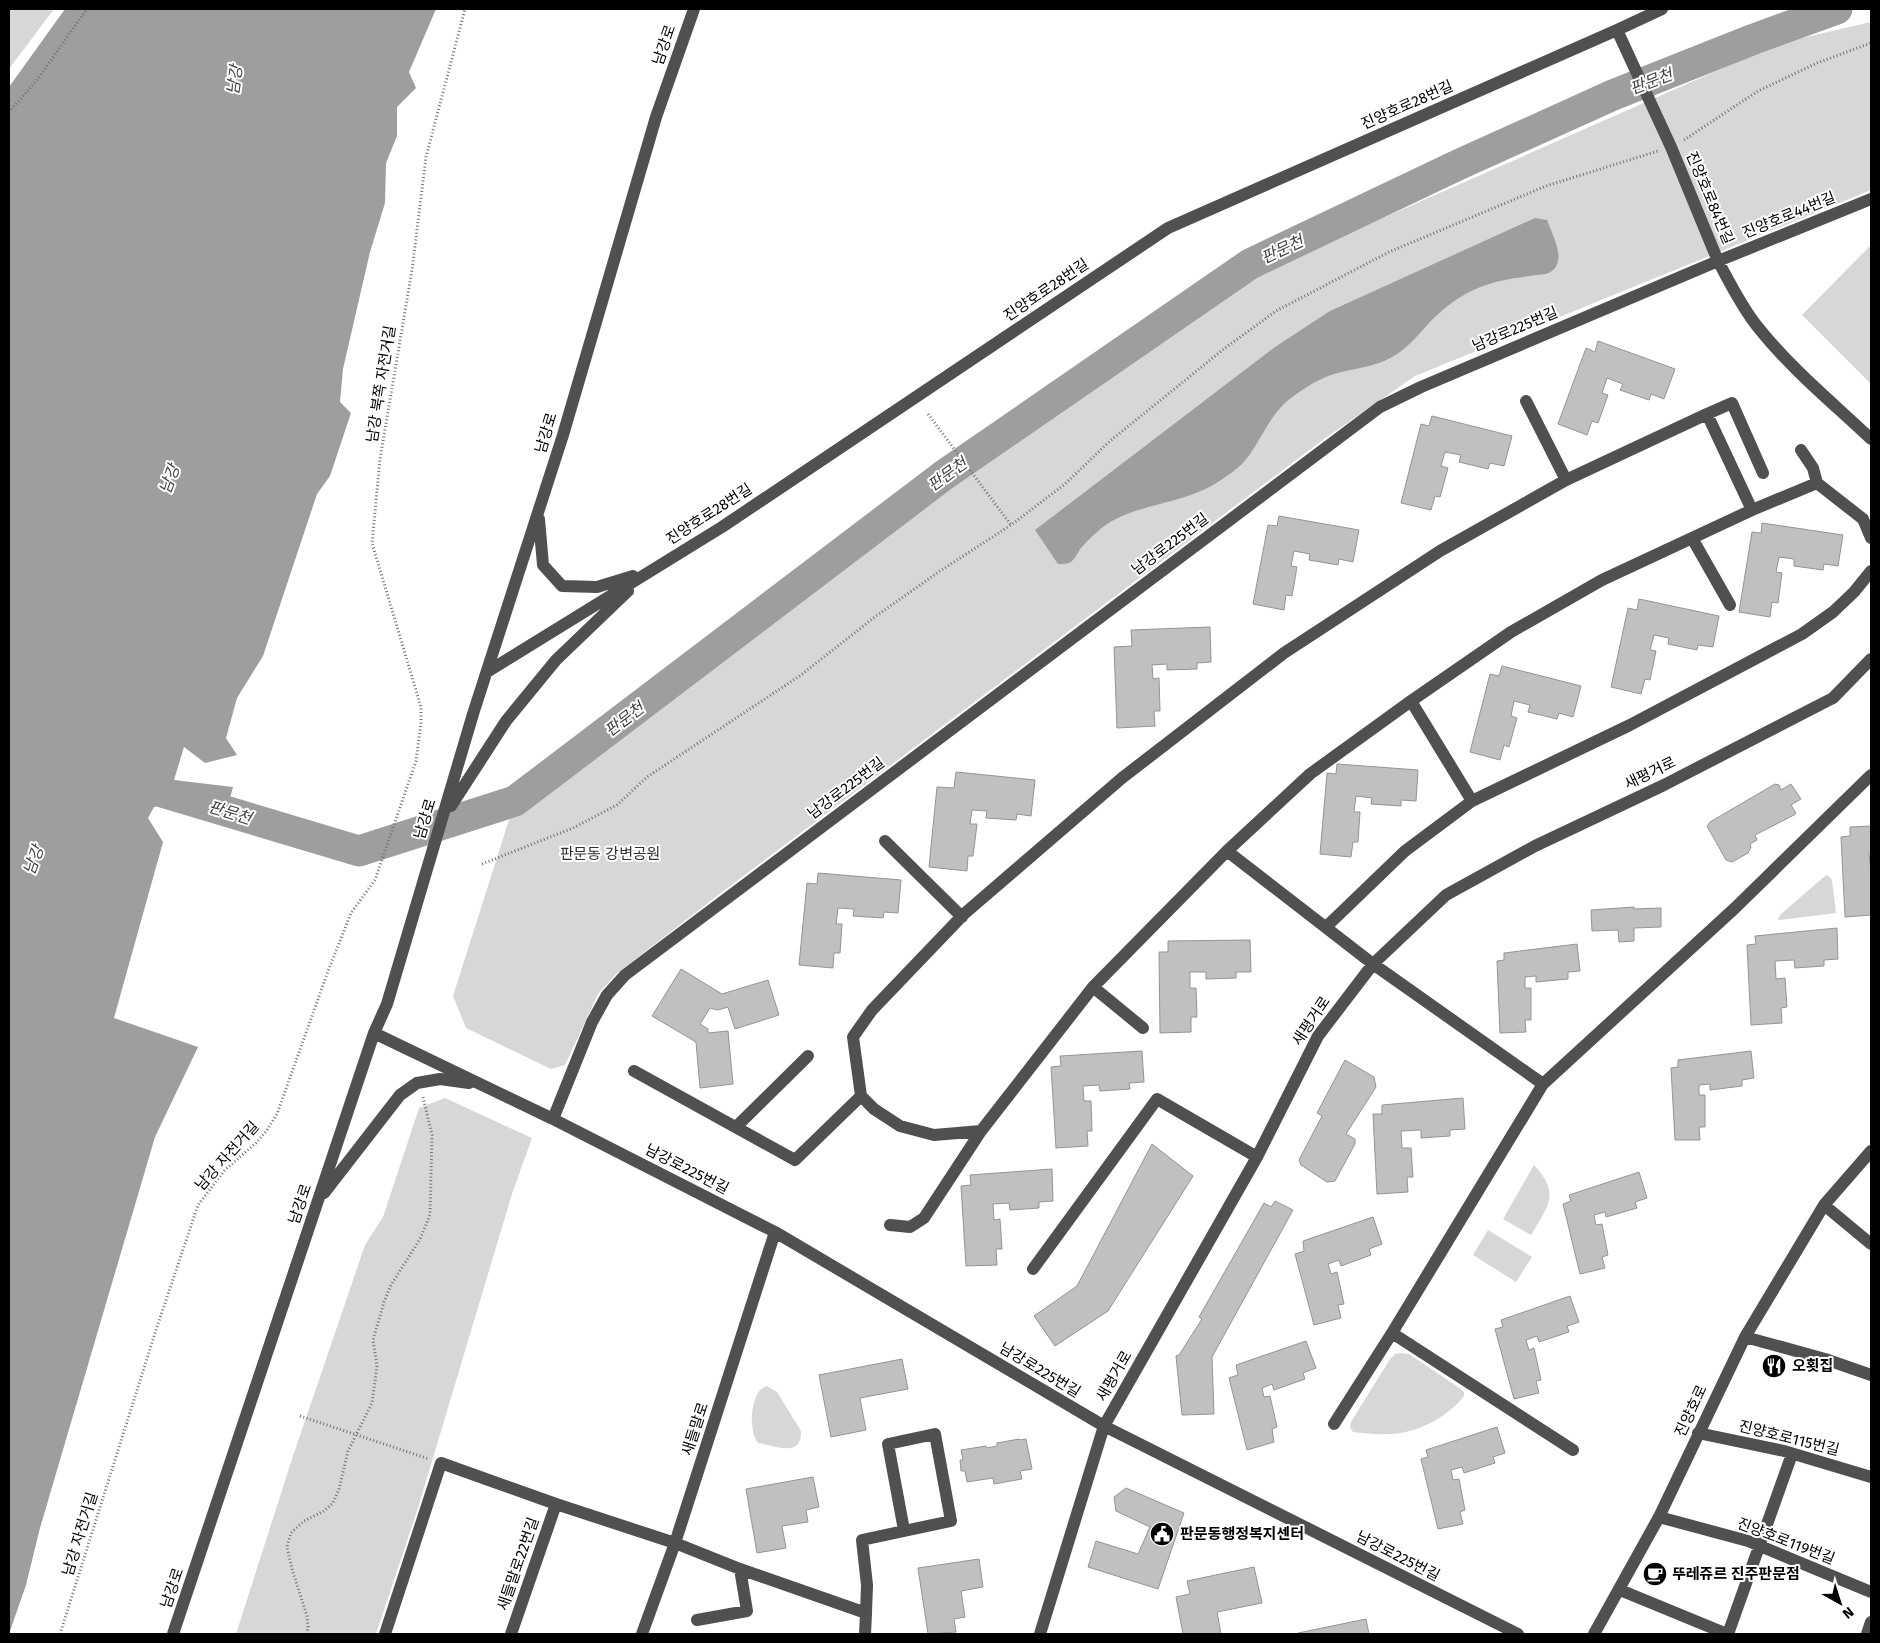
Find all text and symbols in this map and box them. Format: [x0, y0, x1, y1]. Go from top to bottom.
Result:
street label: 남강로 [649, 22, 679, 68]
water label: 남강 [223, 62, 246, 96]
water label: 판문천 [1627, 64, 1677, 98]
street label: 진양호로28번길 [1358, 77, 1456, 133]
street label: 진양호로84번길 [1682, 149, 1738, 247]
street label: 진양호로44번길 [1740, 188, 1838, 242]
water label: 판문천 [1258, 231, 1308, 267]
street label: 진양호로28번길 [1000, 255, 1092, 325]
street label: 남강로225번길 [1469, 303, 1561, 355]
street label: 남강 북쪽 자전거길 [363, 324, 399, 444]
street label: 남강로 [531, 411, 561, 455]
water label: 판문천 [924, 452, 973, 495]
water label: 남강 [156, 460, 184, 496]
street label: 진양호로28번길 [663, 480, 755, 548]
street label: 남강로225번길 [1128, 509, 1212, 579]
water label: 판문천 [601, 697, 649, 740]
street label: 남강로225번길 [804, 753, 888, 823]
street label: 새평거로 [1621, 753, 1679, 793]
water label: 판문천 [206, 797, 256, 829]
street label: 남강로 [410, 797, 440, 841]
water label: 남강 [20, 841, 48, 877]
park label: 판문동 강변공원 [560, 845, 660, 863]
street label: 새평거로 [1288, 993, 1334, 1049]
street label: 남강 자전거길 [191, 1118, 263, 1194]
street label: 남강로225번길 [642, 1140, 732, 1198]
street label: 남강로 [285, 1181, 315, 1227]
street label: 남강로225번길 [996, 1339, 1084, 1401]
street label: 새평거로 [1092, 1348, 1136, 1404]
restaurant icon: 오횟집 [1761, 1353, 1787, 1379]
place label: 오횟집 [1792, 1357, 1833, 1375]
street label: 진양호로 [1671, 1382, 1711, 1440]
street label: 새들말로 [678, 1400, 712, 1458]
street label: 진양호로115번길 [1737, 1417, 1841, 1459]
street label: 남강 자전거길 [59, 1490, 101, 1578]
street label: 진양호로119번길 [1734, 1514, 1838, 1568]
street label: 새들말로22번길 [494, 1515, 542, 1613]
public building icon: 판문동행정복지센터 [1149, 1521, 1175, 1547]
place label: 판문동행정복지센터 [1180, 1525, 1304, 1543]
street label: 남강로225번길 [1353, 1527, 1443, 1585]
cafe icon: 뚜레쥬르 진주판문점 [1642, 1561, 1668, 1587]
street label: 남강로 [157, 1565, 187, 1611]
place label: 뚜레쥬르 진주판문점 [1672, 1565, 1800, 1583]
north arrow [1815, 1578, 1865, 1628]
text: N [1839, 1603, 1857, 1622]

